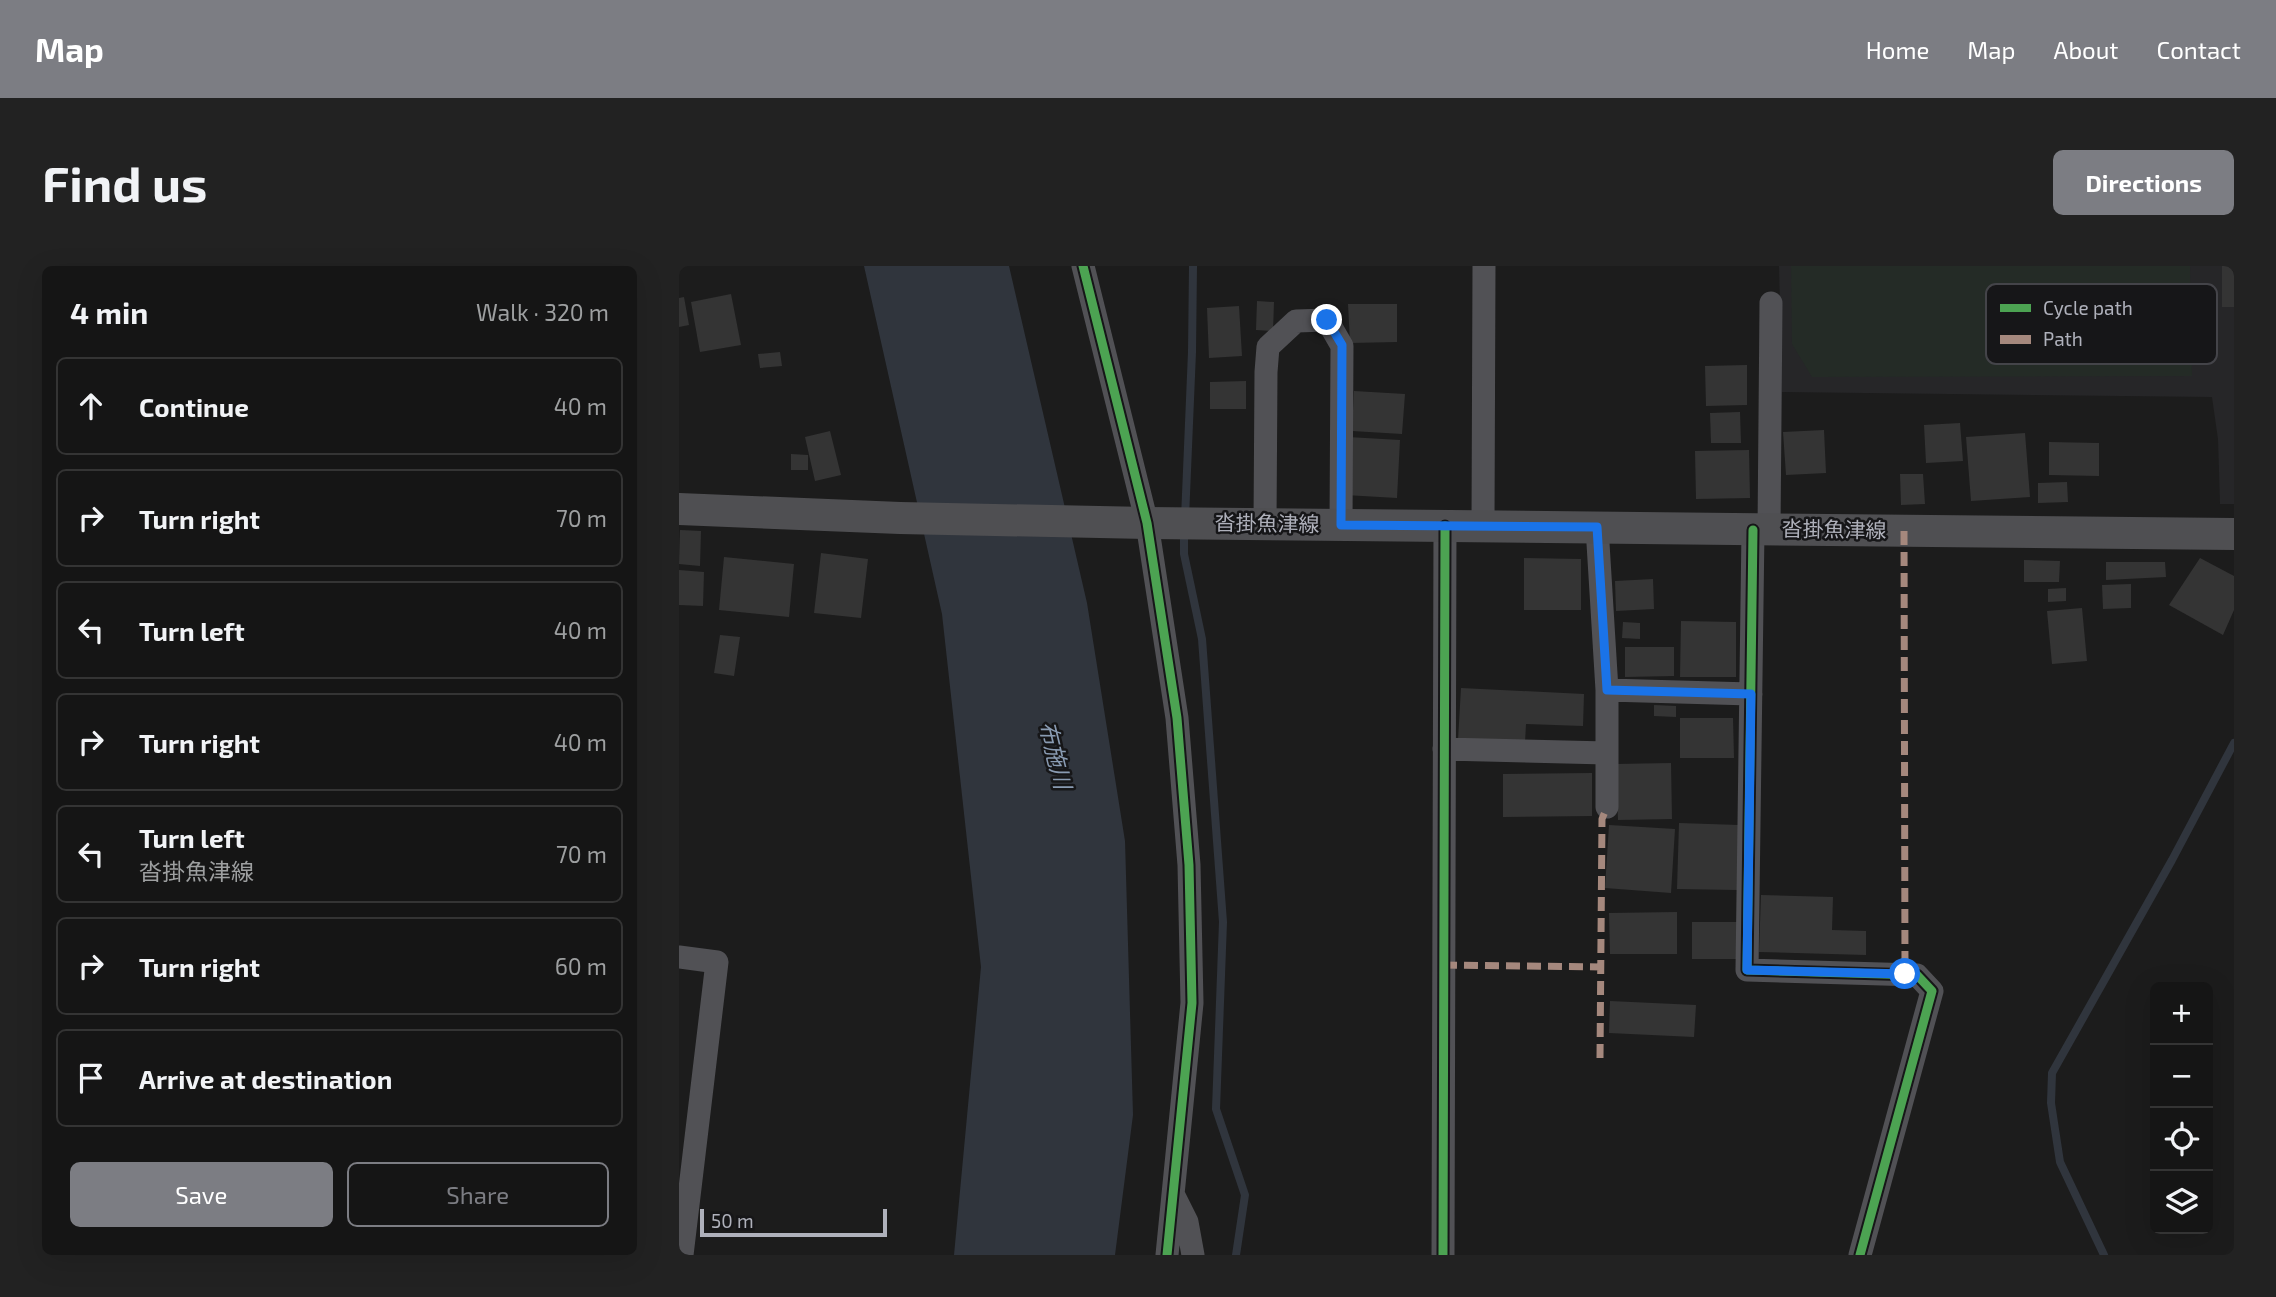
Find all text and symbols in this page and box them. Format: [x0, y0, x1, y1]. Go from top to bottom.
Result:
text: Map [35, 29, 104, 69]
text: Home [1866, 35, 1929, 64]
text: Map [1967, 35, 2015, 64]
text: About [2053, 35, 2119, 64]
text: Contact [2157, 35, 2241, 64]
button: Directions [2053, 150, 2234, 215]
text: Find us [42, 153, 207, 212]
legend [1986, 284, 2217, 364]
text: 4 min [70, 294, 148, 330]
text: Cycle path [2043, 296, 2133, 319]
text: Walk · 320 m [476, 298, 609, 326]
route end [1311, 304, 1342, 335]
text: Path [2043, 327, 2083, 350]
icon: ahead [72, 387, 110, 425]
text: Continue [139, 391, 249, 422]
text: 40 m [554, 392, 607, 420]
icon: right [72, 499, 110, 537]
text: Turn right [139, 503, 260, 534]
text: 70 m [556, 504, 607, 532]
street label: 沓掛魚津線 [1214, 509, 1320, 536]
street label: 沓掛魚津線 [1781, 515, 1887, 542]
icon: left [72, 611, 110, 649]
text: Turn left [139, 615, 245, 646]
text: 40 m [554, 616, 607, 644]
water label: 布施川 [1034, 718, 1079, 795]
icon: right [72, 723, 110, 761]
text: Turn right [139, 727, 260, 758]
text: 40 m [554, 728, 607, 756]
text: Turn left [139, 822, 245, 853]
icon: left [72, 835, 110, 873]
text: 70 m [556, 840, 607, 868]
text: 沓掛魚津線 [139, 857, 254, 885]
icon: right [72, 947, 110, 985]
text: Turn right [139, 951, 260, 982]
text: 60 m [555, 952, 607, 980]
route start [1889, 958, 1920, 989]
map controls [2150, 982, 2213, 1234]
button: + [2150, 982, 2213, 1045]
button: − [2150, 1045, 2213, 1108]
icon: arrive [72, 1059, 110, 1097]
text: Arrive at destination [139, 1063, 392, 1094]
button: locate [2150, 1108, 2213, 1171]
button: Save [70, 1162, 333, 1227]
button: Share [347, 1162, 609, 1227]
button: layers [2150, 1171, 2213, 1234]
scale bar [700, 1206, 887, 1238]
text: 50 m [711, 1209, 754, 1232]

